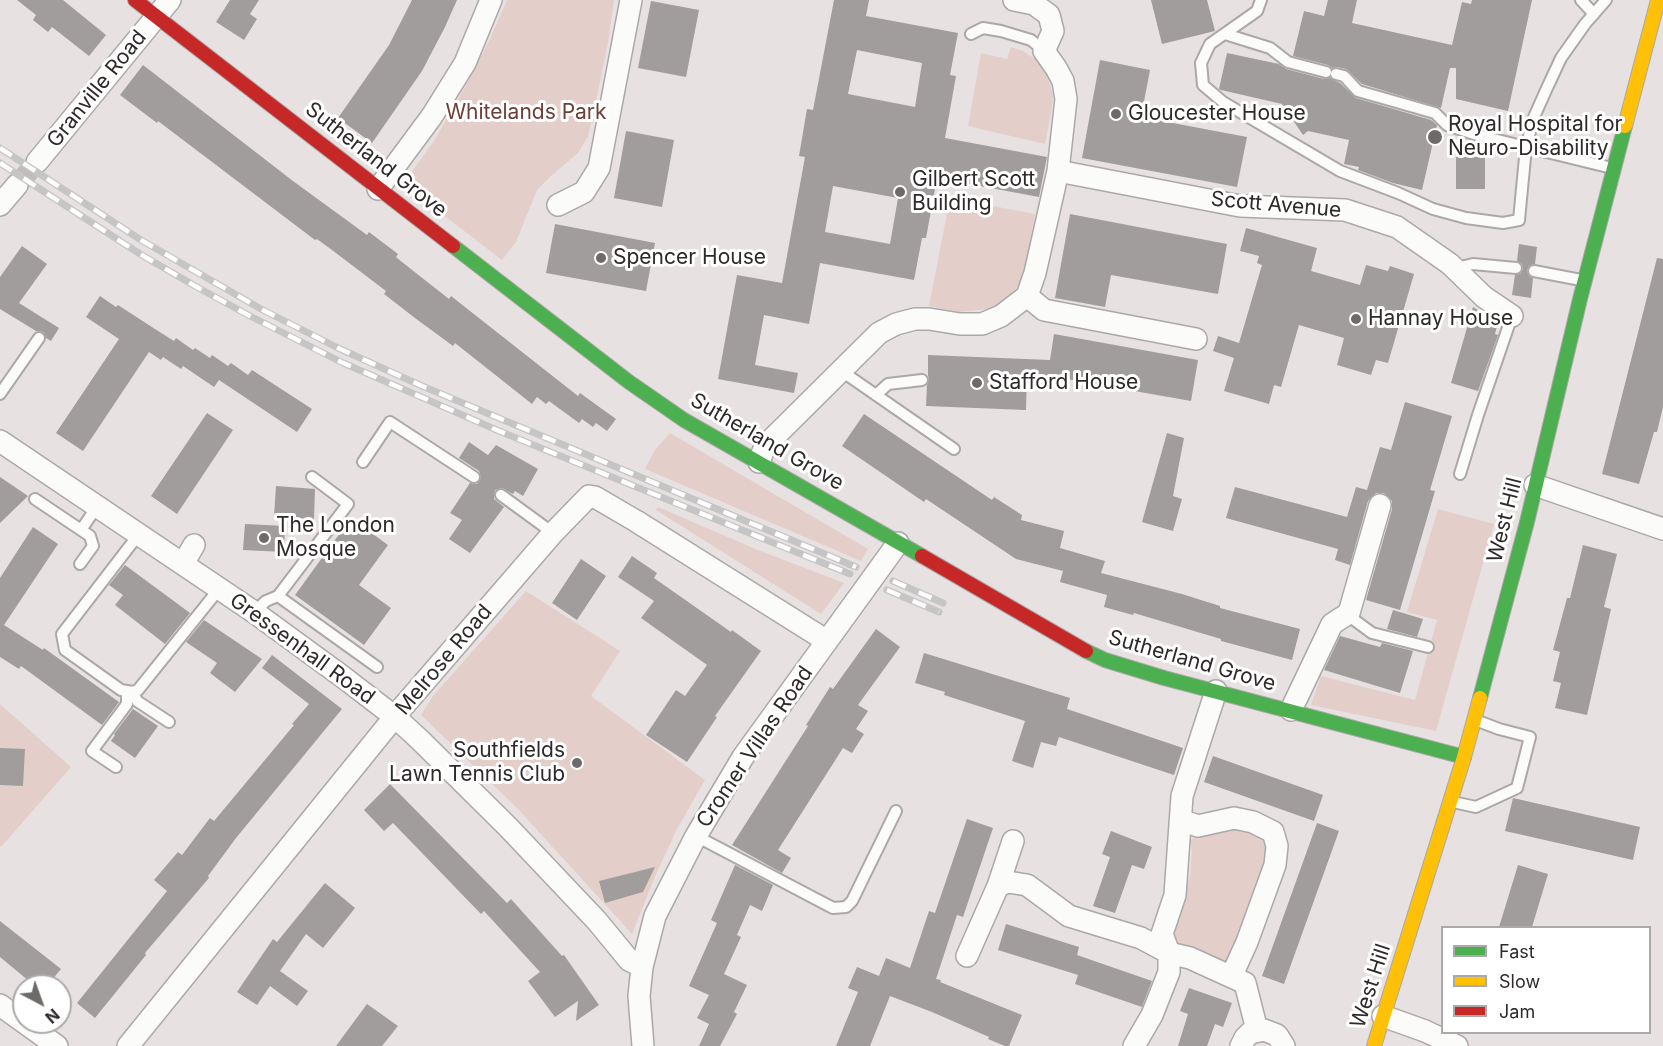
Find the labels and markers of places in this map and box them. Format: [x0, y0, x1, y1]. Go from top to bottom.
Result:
place label: Gloucester House [1128, 101, 1306, 127]
marker: Gloucester House [1109, 107, 1123, 121]
place label: Royal Hospital for Neuro-Disability [1448, 112, 1623, 162]
marker: Royal Hospital for Neuro-Disability [1426, 128, 1444, 146]
place label: Gilbert Scott Building [912, 167, 1035, 217]
marker: Gilbert Scott Building [893, 185, 907, 199]
place label: Spencer House [613, 245, 766, 271]
marker: Spencer House [594, 251, 608, 265]
place label: Hannay House [1368, 306, 1513, 332]
marker: Hannay House [1349, 312, 1363, 326]
place label: Stafford House [989, 370, 1138, 396]
marker: Stafford House [970, 376, 984, 390]
place label: The London Mosque [276, 513, 395, 563]
marker: The London Mosque [257, 531, 271, 545]
place label: Southfields Lawn Tennis Club [389, 738, 565, 788]
marker: Southfields Lawn Tennis Club [570, 756, 584, 770]

